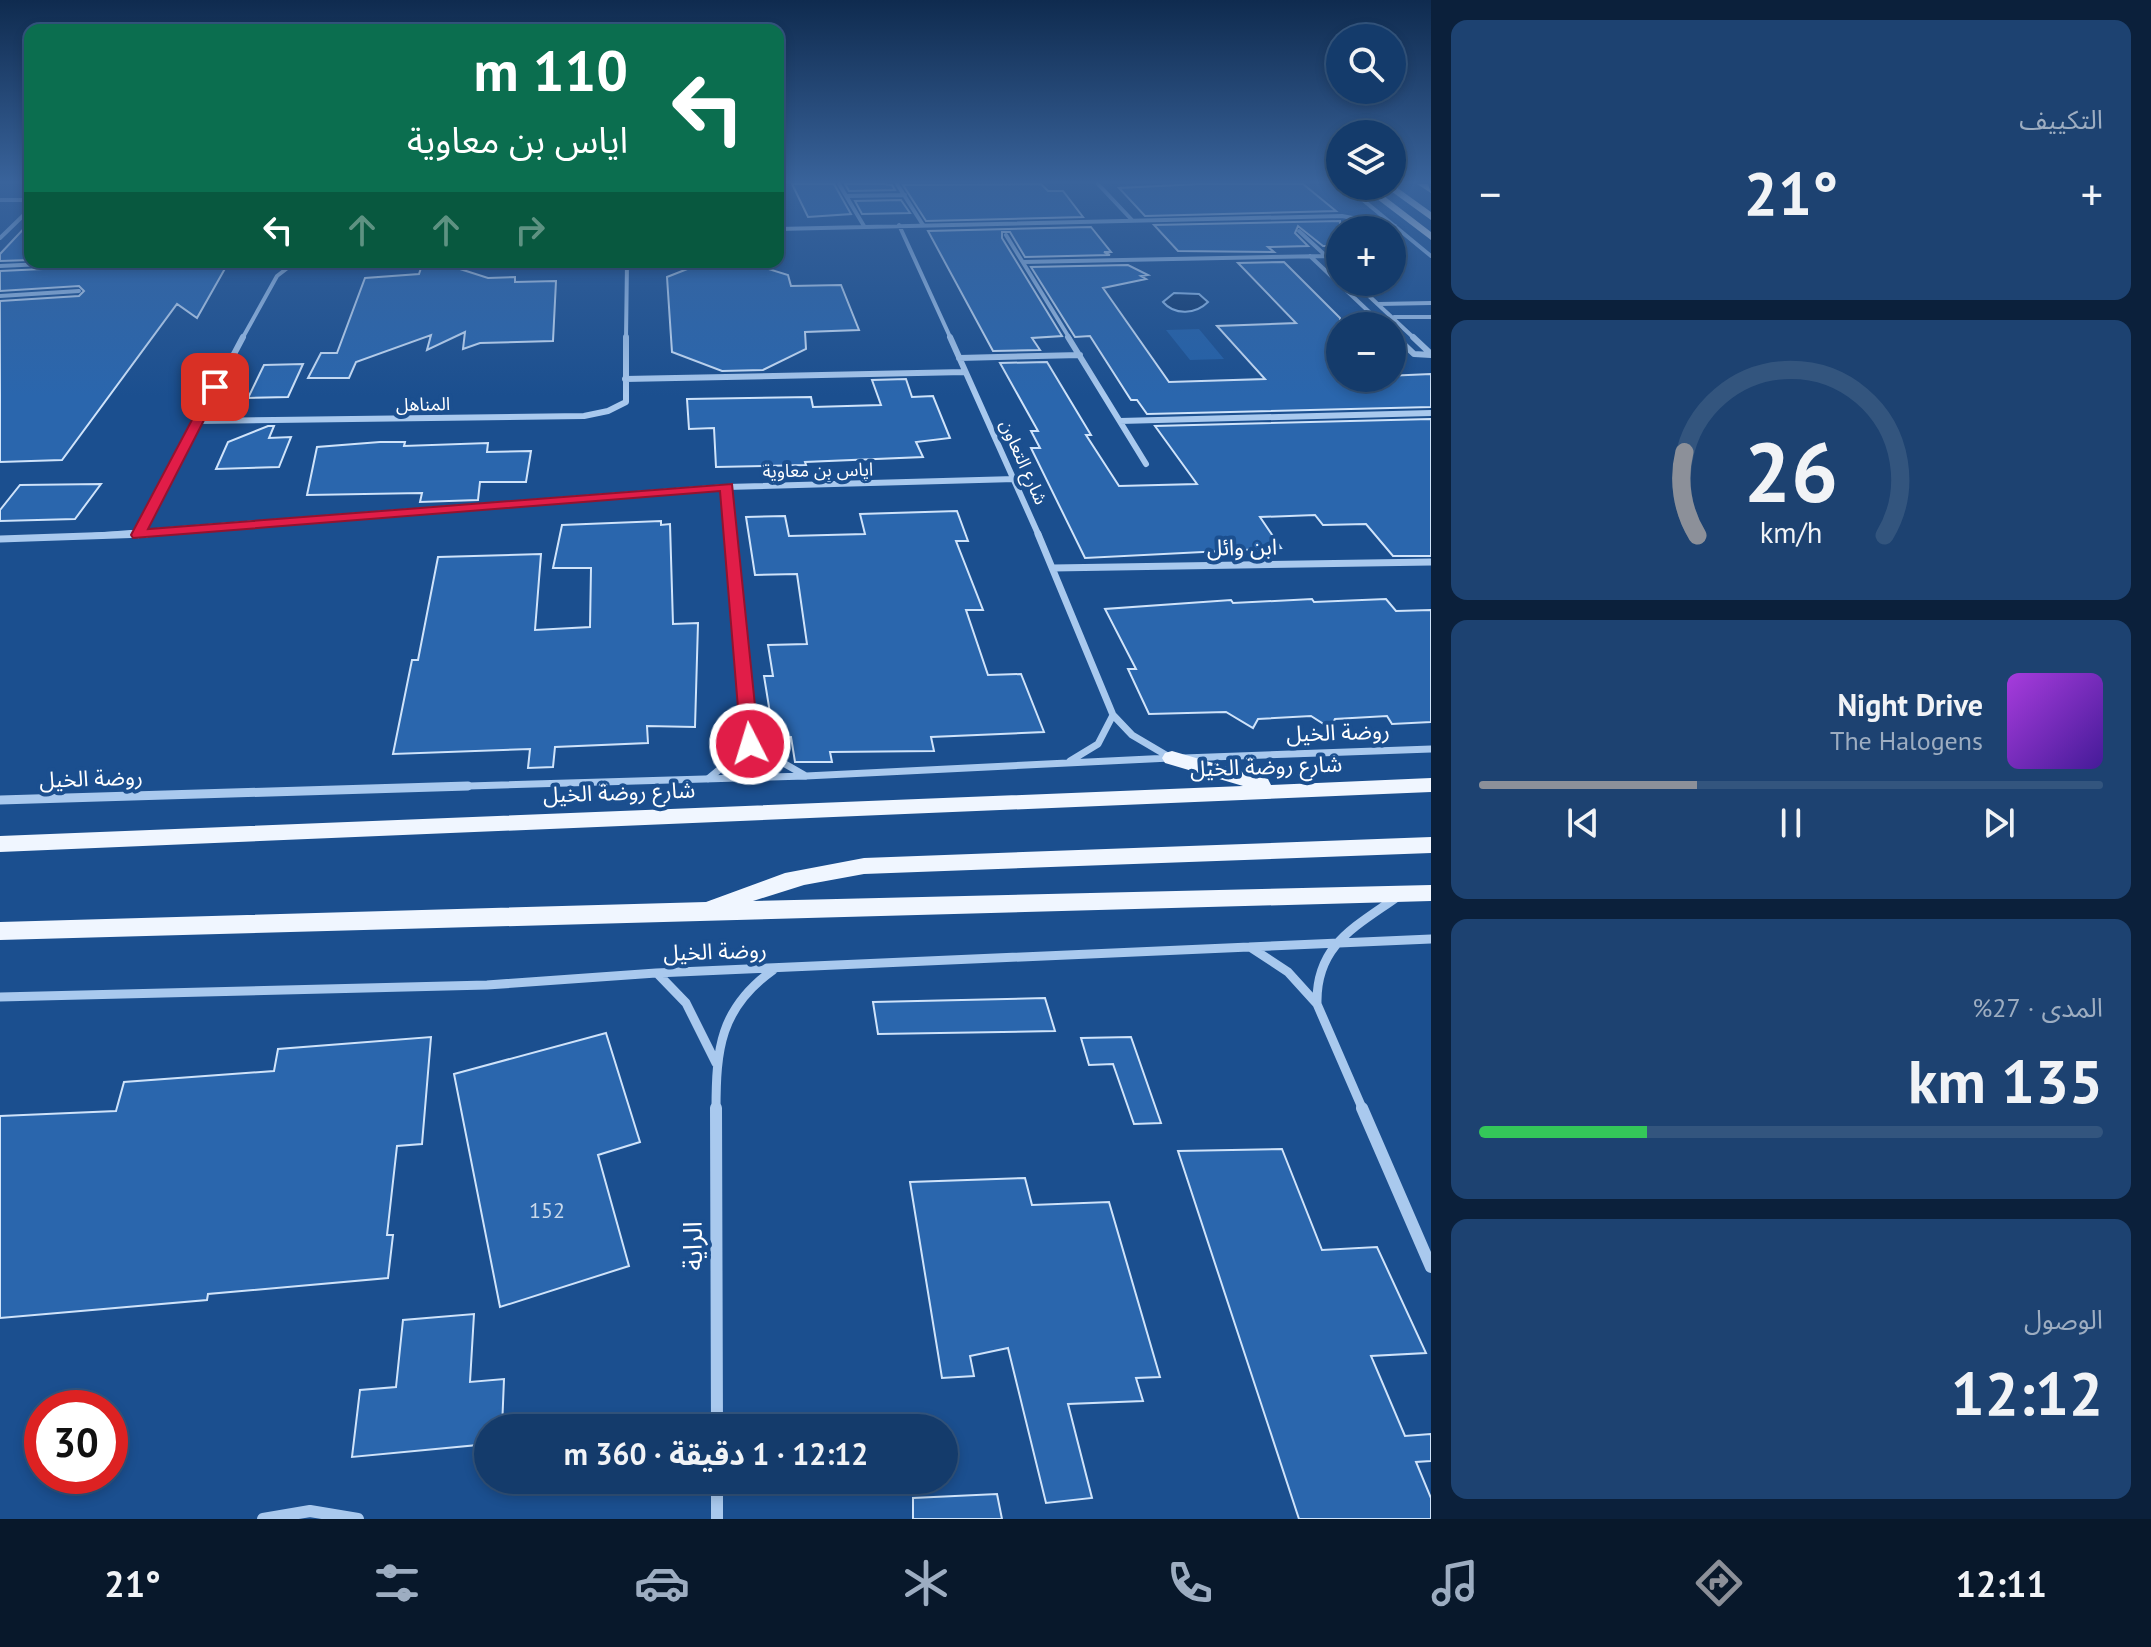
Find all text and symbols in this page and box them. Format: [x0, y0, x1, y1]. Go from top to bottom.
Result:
map controls [1326, 24, 1406, 392]
button: search [1326, 24, 1406, 104]
text: 110 m [473, 34, 628, 106]
icon: left [656, 56, 760, 160]
text: التكييف [2019, 103, 2103, 136]
text: اياس بن معاوية [407, 116, 628, 163]
button: layers [1326, 120, 1406, 200]
text: 21° [1744, 154, 1838, 232]
text: − [1479, 165, 1501, 222]
text: + [2081, 165, 2103, 222]
icon: left [256, 208, 300, 252]
icon: ahead [340, 208, 384, 252]
icon: ahead [424, 208, 468, 252]
icon: right [508, 208, 552, 252]
button: + [1326, 216, 1406, 296]
button: − [1326, 312, 1406, 392]
pin [181, 353, 249, 421]
icon: arrive [193, 365, 237, 409]
street label: المناهل [396, 392, 450, 416]
street label: شارع التعاون [992, 416, 1053, 509]
text: 26 [1744, 416, 1838, 524]
street label: اياس بن معاوية [763, 458, 873, 482]
text: km/h [1760, 514, 1822, 551]
street label: ابن وائل [1207, 532, 1277, 562]
text: Night Drive [1837, 685, 1983, 724]
position arrow [708, 702, 792, 786]
street label: روضة الخيل [1286, 716, 1390, 748]
text: The Halogens [1830, 724, 1983, 757]
street label: شارع روضة الخيل [1189, 749, 1343, 786]
street label: روضة الخيل [39, 762, 143, 794]
street label: شارع روضة الخيل [542, 775, 696, 812]
icon: previous [1561, 801, 1605, 845]
icon: pause [1769, 801, 1813, 845]
icon: next [1977, 801, 2021, 845]
street label: روضة الخيل [663, 935, 767, 967]
text: المدى · 27% [1972, 991, 2103, 1024]
text: 135 km [1908, 1042, 2103, 1120]
house number: 152 [529, 1196, 565, 1224]
street label: الراية [676, 1221, 709, 1271]
text: الوصول [2024, 1303, 2103, 1336]
text: 12:12 [1951, 1354, 2103, 1432]
speed limit sign: 30 [24, 1390, 128, 1494]
text: 12:12 · 1 دقيقة · 360 m [564, 1434, 868, 1473]
icon: filters [369, 1555, 425, 1611]
icon: car [634, 1555, 690, 1611]
icon: climate [898, 1555, 954, 1611]
icon: phone [1162, 1555, 1218, 1611]
icon: music [1427, 1555, 1483, 1611]
icon: directions [1691, 1555, 1747, 1611]
text: 21° [104, 1560, 161, 1607]
text: 12:11 [1955, 1560, 2047, 1607]

